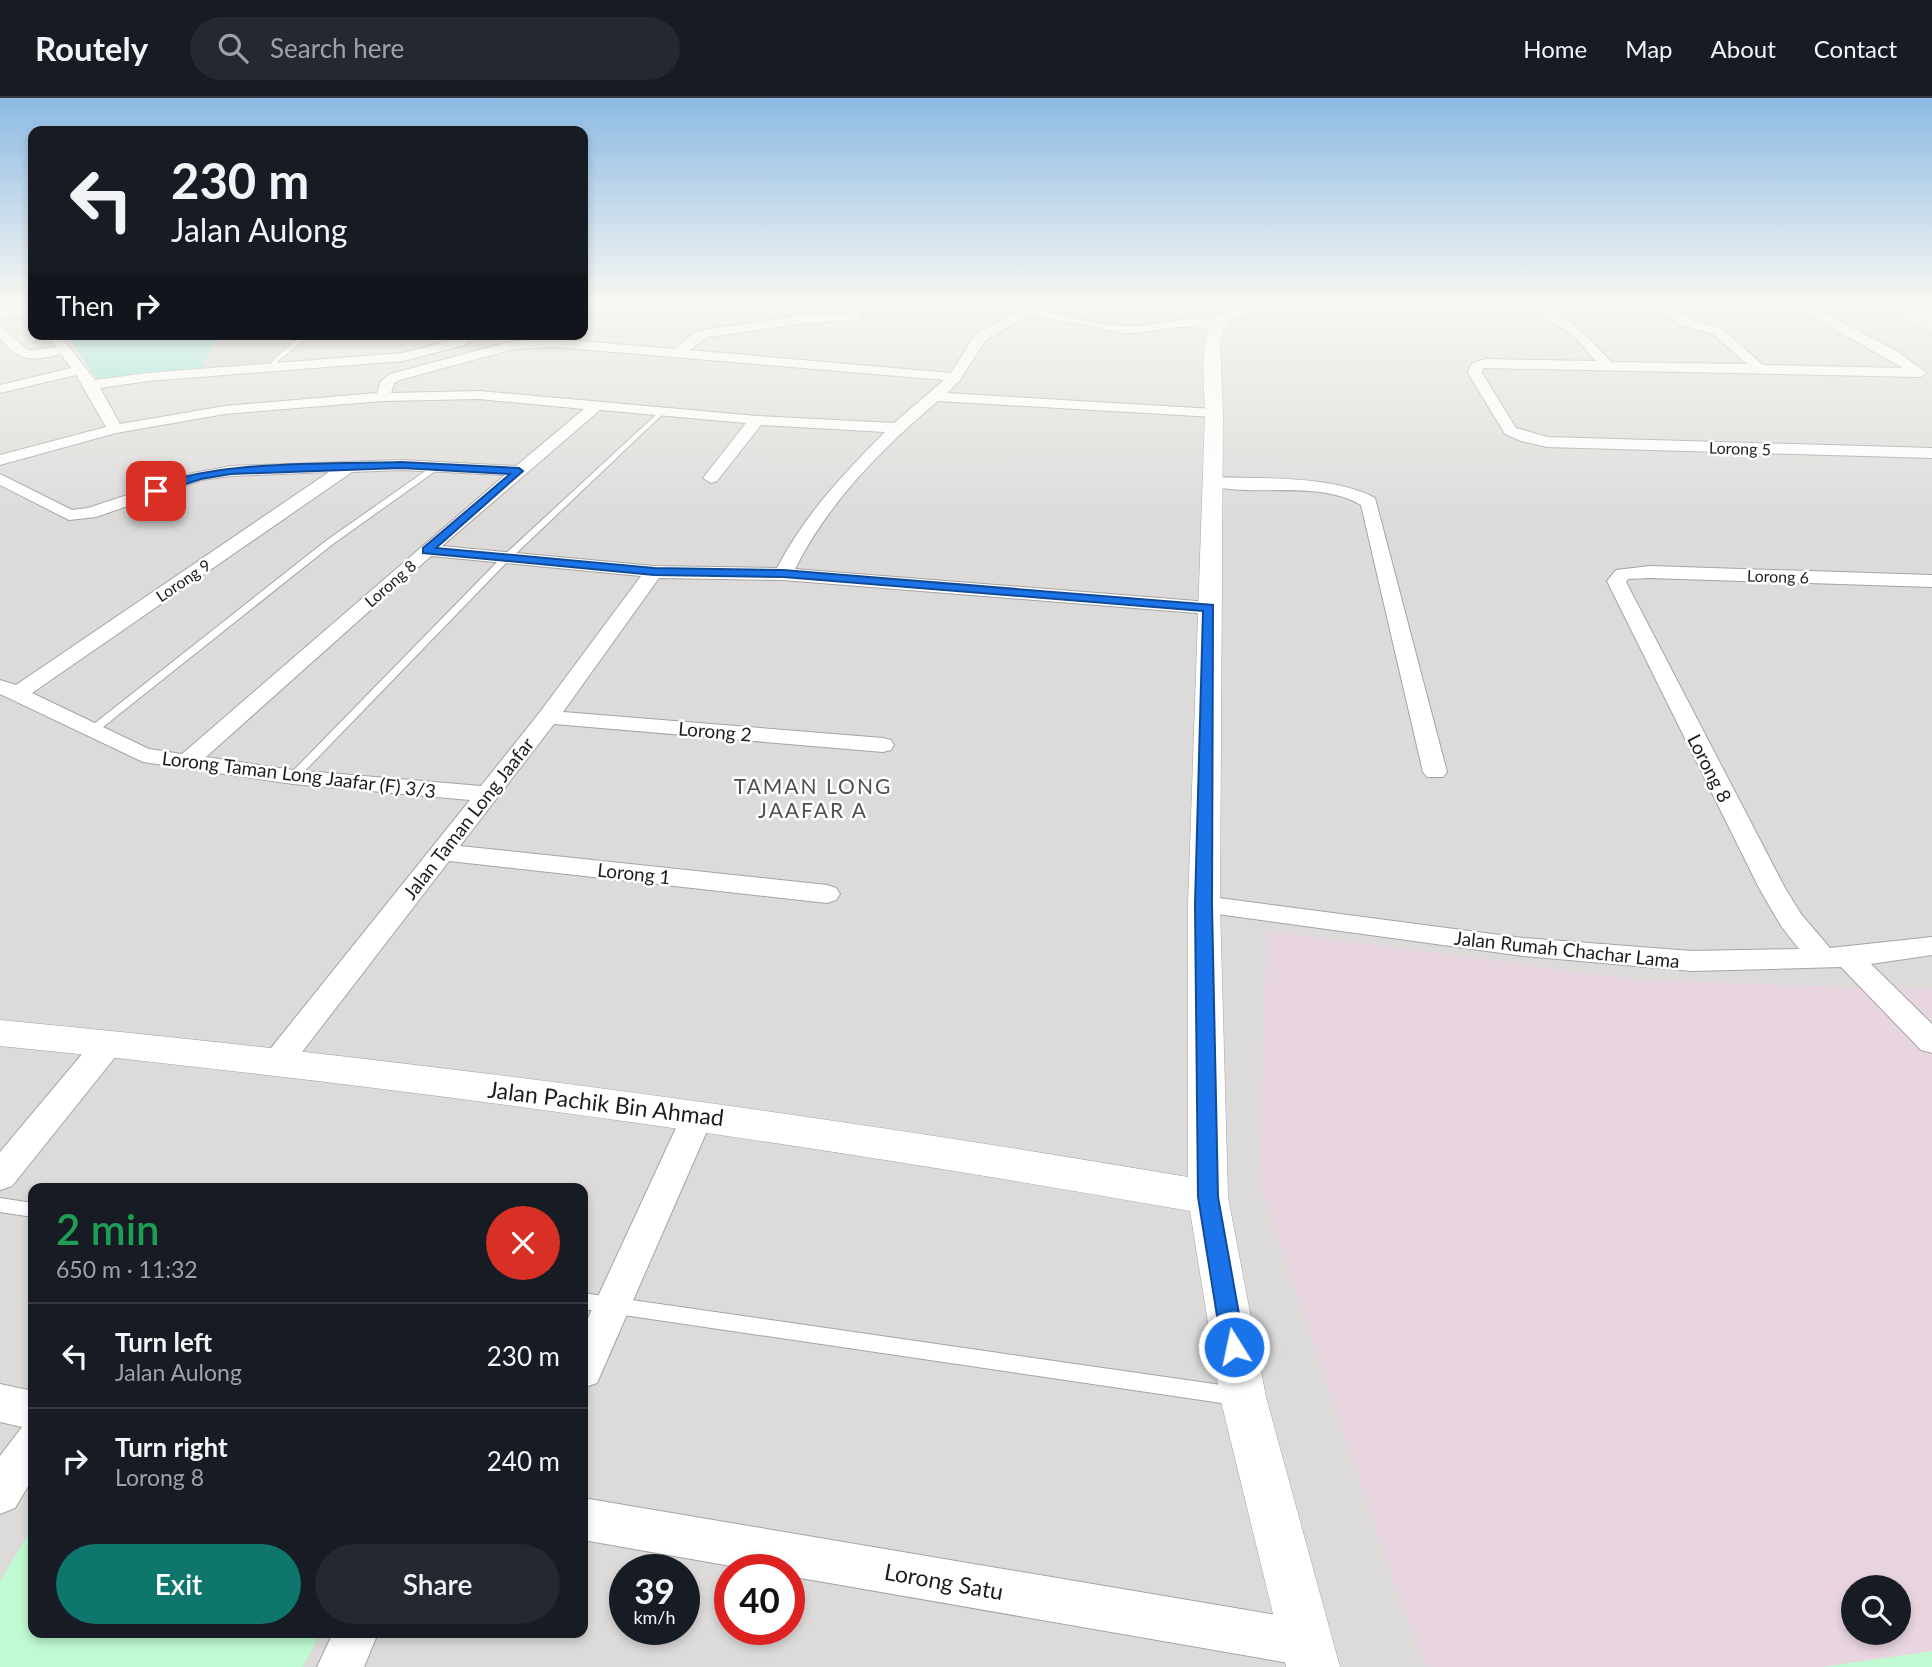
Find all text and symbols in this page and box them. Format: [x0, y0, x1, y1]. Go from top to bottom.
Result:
search box [190, 17, 680, 80]
text: Routely [35, 28, 148, 68]
icon: search [214, 29, 252, 67]
text: Search here [270, 32, 404, 64]
text: Home [1523, 34, 1587, 63]
text: Map [1625, 34, 1673, 63]
text: About [1711, 34, 1776, 63]
text: Contact [1814, 34, 1897, 63]
text: 230 m [171, 151, 309, 209]
icon: left [56, 154, 147, 245]
text: Jalan Aulong [171, 210, 348, 249]
icon: right [128, 287, 166, 325]
text: Then [56, 290, 114, 322]
street label: Lorong 5 [1709, 437, 1771, 459]
pin [126, 461, 186, 521]
icon: arrive [137, 472, 175, 510]
street label: Lorong 9 [152, 555, 214, 605]
street label: Lorong 8 [360, 556, 420, 610]
street label: Lorong 6 [1747, 565, 1809, 587]
street label: Lorong 2 [677, 716, 753, 746]
street label: Lorong 8 [1683, 730, 1737, 806]
street label: Jalan Taman Long Jaafar [398, 732, 538, 903]
street label: Lorong Taman Long Jaafar (F) 3/3 [161, 746, 437, 802]
district label: TAMAN LONG JAAFAR A [734, 773, 892, 822]
street label: Lorong 1 [596, 858, 672, 888]
street label: Jalan Rumah Chachar Lama [1453, 926, 1681, 972]
street label: Jalan Pachik Bin Ahmad [486, 1075, 726, 1131]
text: 2 min [56, 1204, 160, 1254]
button: close [486, 1206, 560, 1280]
text: 650 m · 11:32 [56, 1255, 198, 1283]
position arrow [1197, 1310, 1271, 1384]
text: Turn left [115, 1326, 212, 1358]
icon: left [56, 1337, 94, 1375]
text: 230 m [487, 1340, 560, 1372]
text: Jalan Aulong [115, 1358, 242, 1386]
text: Turn right [115, 1431, 228, 1463]
icon: right [56, 1442, 94, 1480]
text: 240 m [487, 1445, 560, 1477]
text: Lorong 8 [115, 1463, 204, 1491]
button: Exit [56, 1544, 301, 1624]
button: Share [315, 1544, 560, 1624]
speed limit sign: 40 [714, 1554, 805, 1645]
street label: Lorong Satu [882, 1557, 1006, 1605]
text: 39 [634, 1569, 675, 1611]
map controls [1841, 1575, 1911, 1645]
button: search [1841, 1575, 1911, 1645]
text: km/h [633, 1606, 676, 1628]

